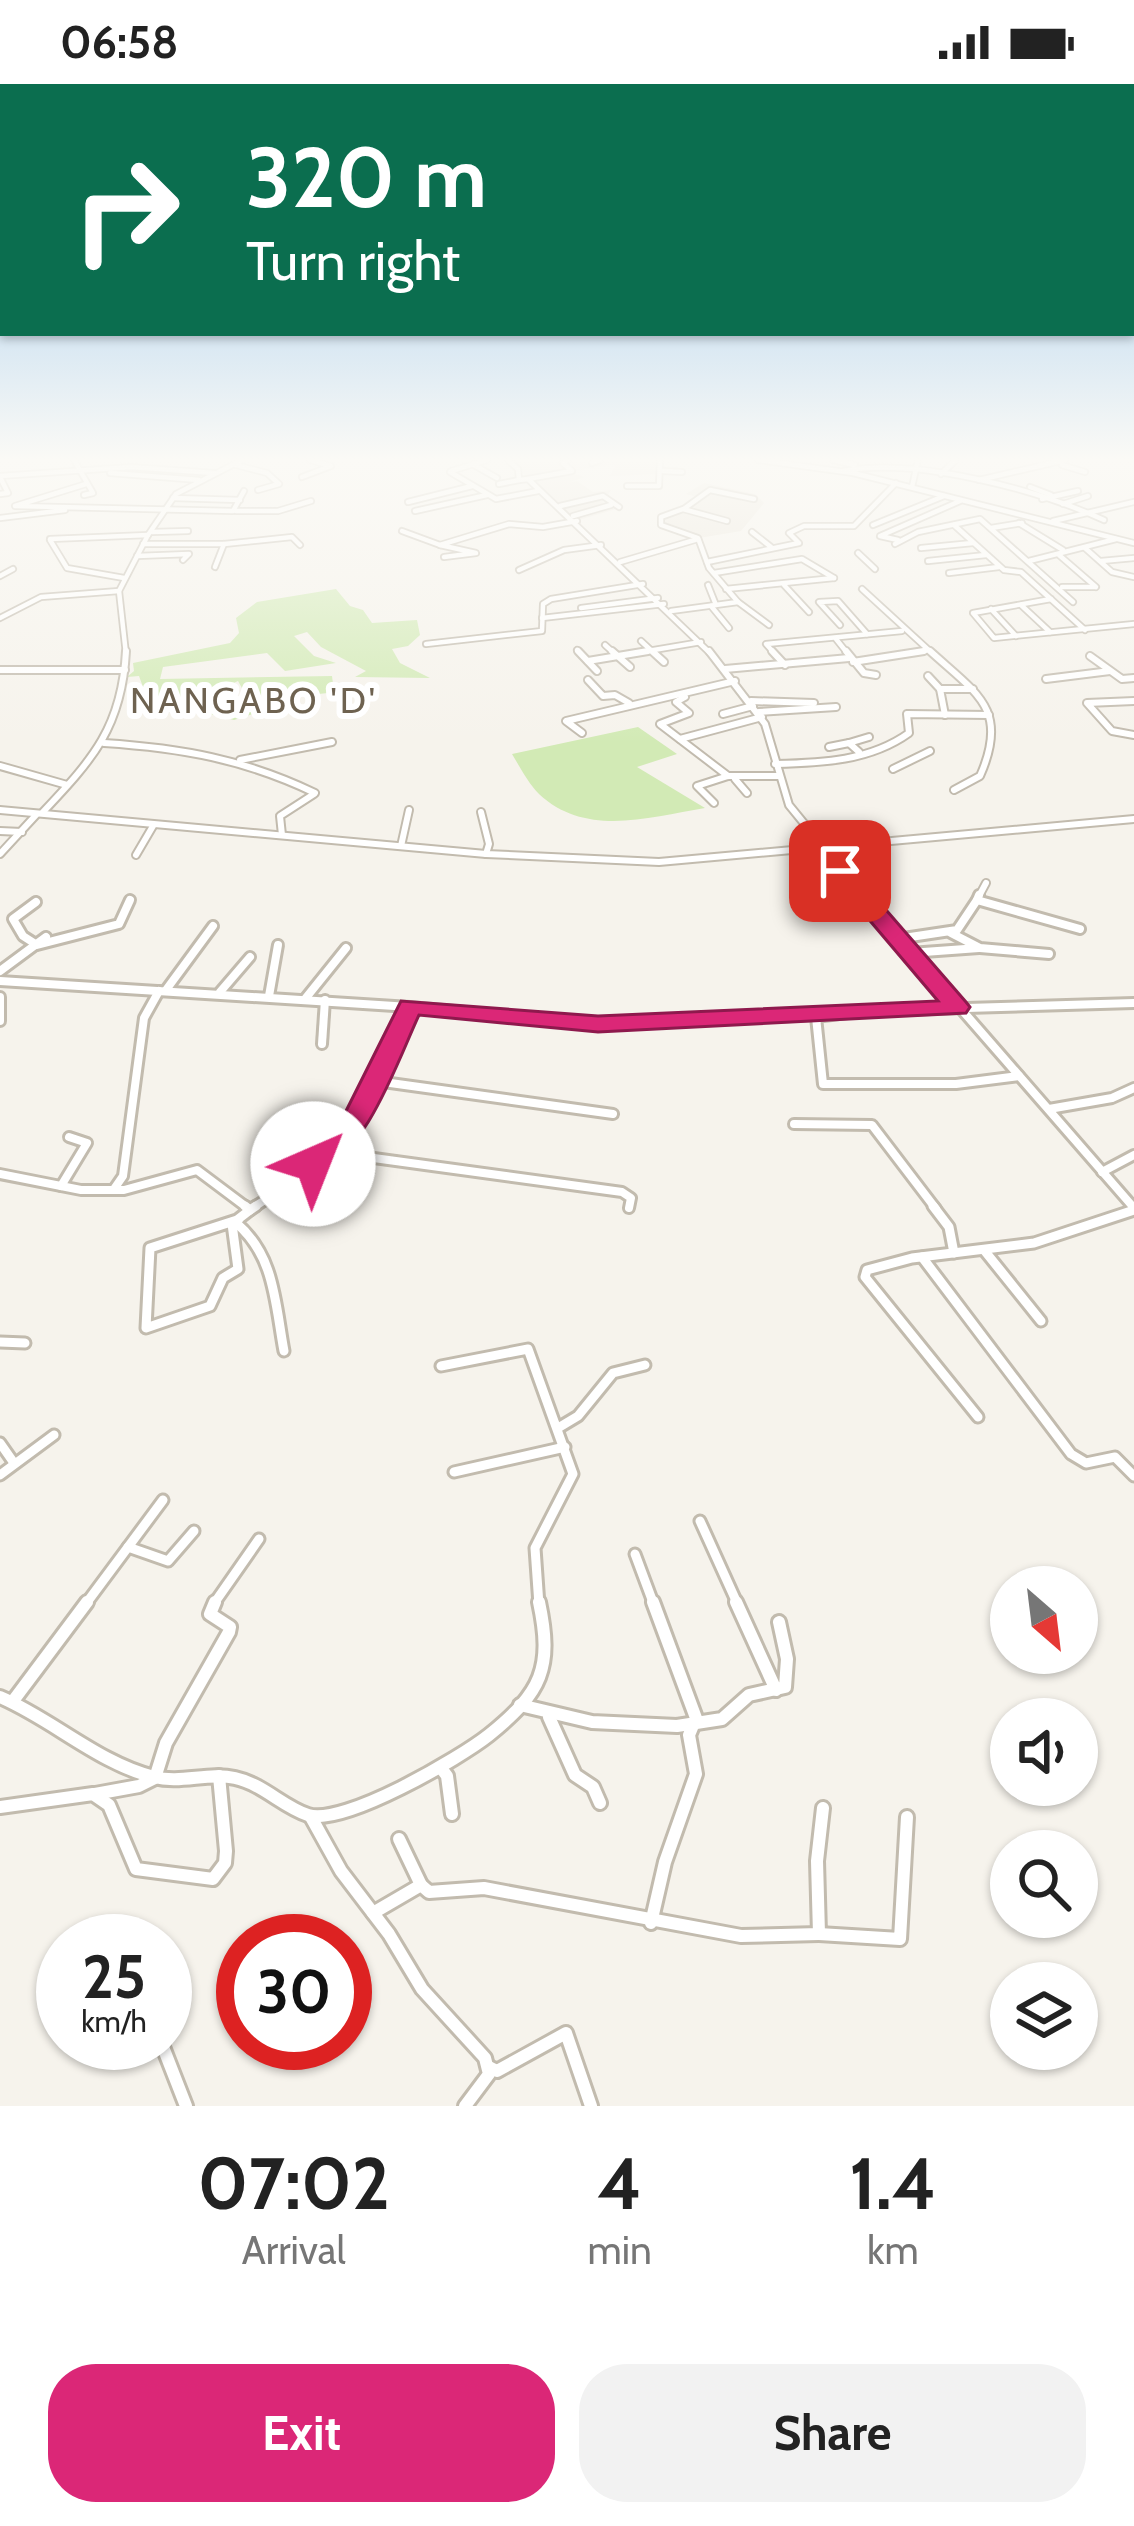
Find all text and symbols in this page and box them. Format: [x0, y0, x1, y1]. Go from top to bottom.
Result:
text: 06:58 [60, 15, 178, 69]
text: 320 m [246, 126, 487, 228]
icon: right [48, 132, 204, 288]
text: Turn right [246, 228, 460, 294]
district label: NANGABO 'D' [130, 678, 378, 722]
pin [789, 820, 891, 922]
icon: arrive [807, 838, 873, 904]
position arrow [250, 1101, 376, 1227]
north arrow [990, 1566, 1098, 1674]
map controls [990, 1566, 1098, 2070]
button: sound [990, 1698, 1098, 1806]
button: search [990, 1830, 1098, 1938]
speed limit sign: 30 [216, 1914, 372, 2070]
text: 25 [82, 1940, 146, 2013]
button: layers [990, 1962, 1098, 2070]
text: km/h [81, 2003, 147, 2040]
text: 07:02 [197, 2140, 390, 2227]
text: 4 [597, 2140, 642, 2227]
text: 1.4 [849, 2140, 936, 2227]
text: Arrival [242, 2226, 346, 2274]
text: min [587, 2226, 652, 2274]
text: km [867, 2226, 919, 2274]
button: Exit [48, 2364, 555, 2502]
button: Share [579, 2364, 1086, 2502]

